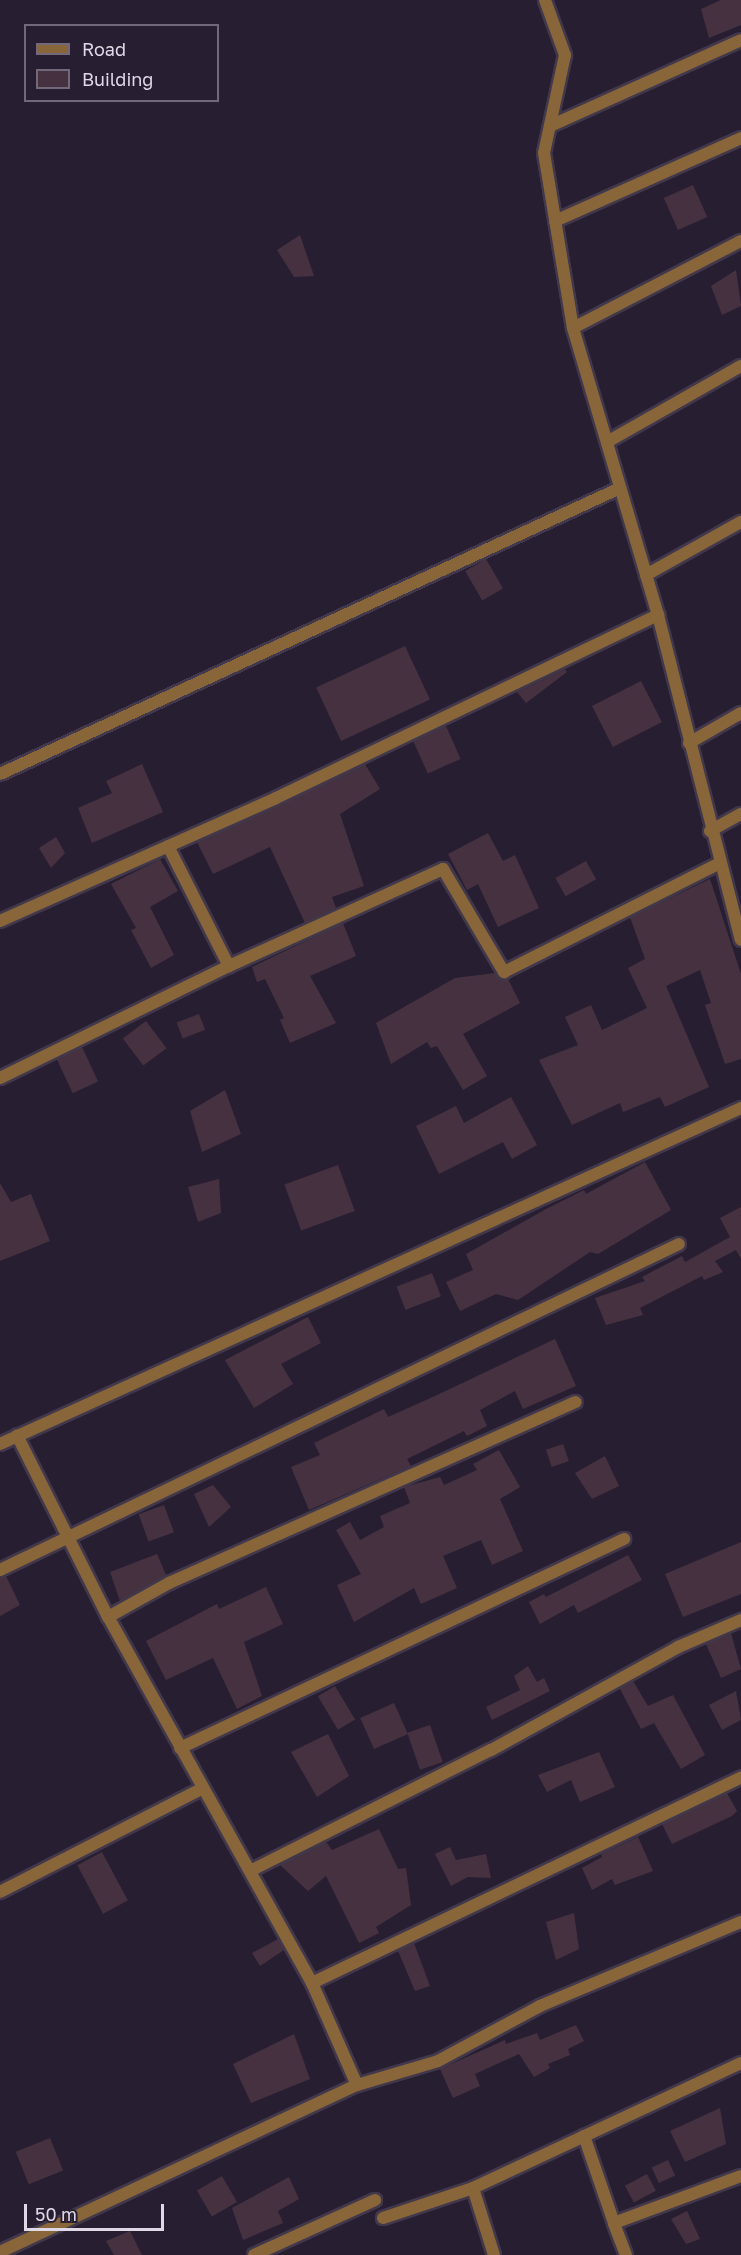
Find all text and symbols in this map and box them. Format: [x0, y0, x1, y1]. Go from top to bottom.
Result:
legend [24, 24, 219, 102]
text: Road [82, 38, 126, 60]
text: Building [82, 68, 153, 90]
scale bar [27, 2192, 166, 2230]
text: 50 m [35, 2203, 77, 2225]

